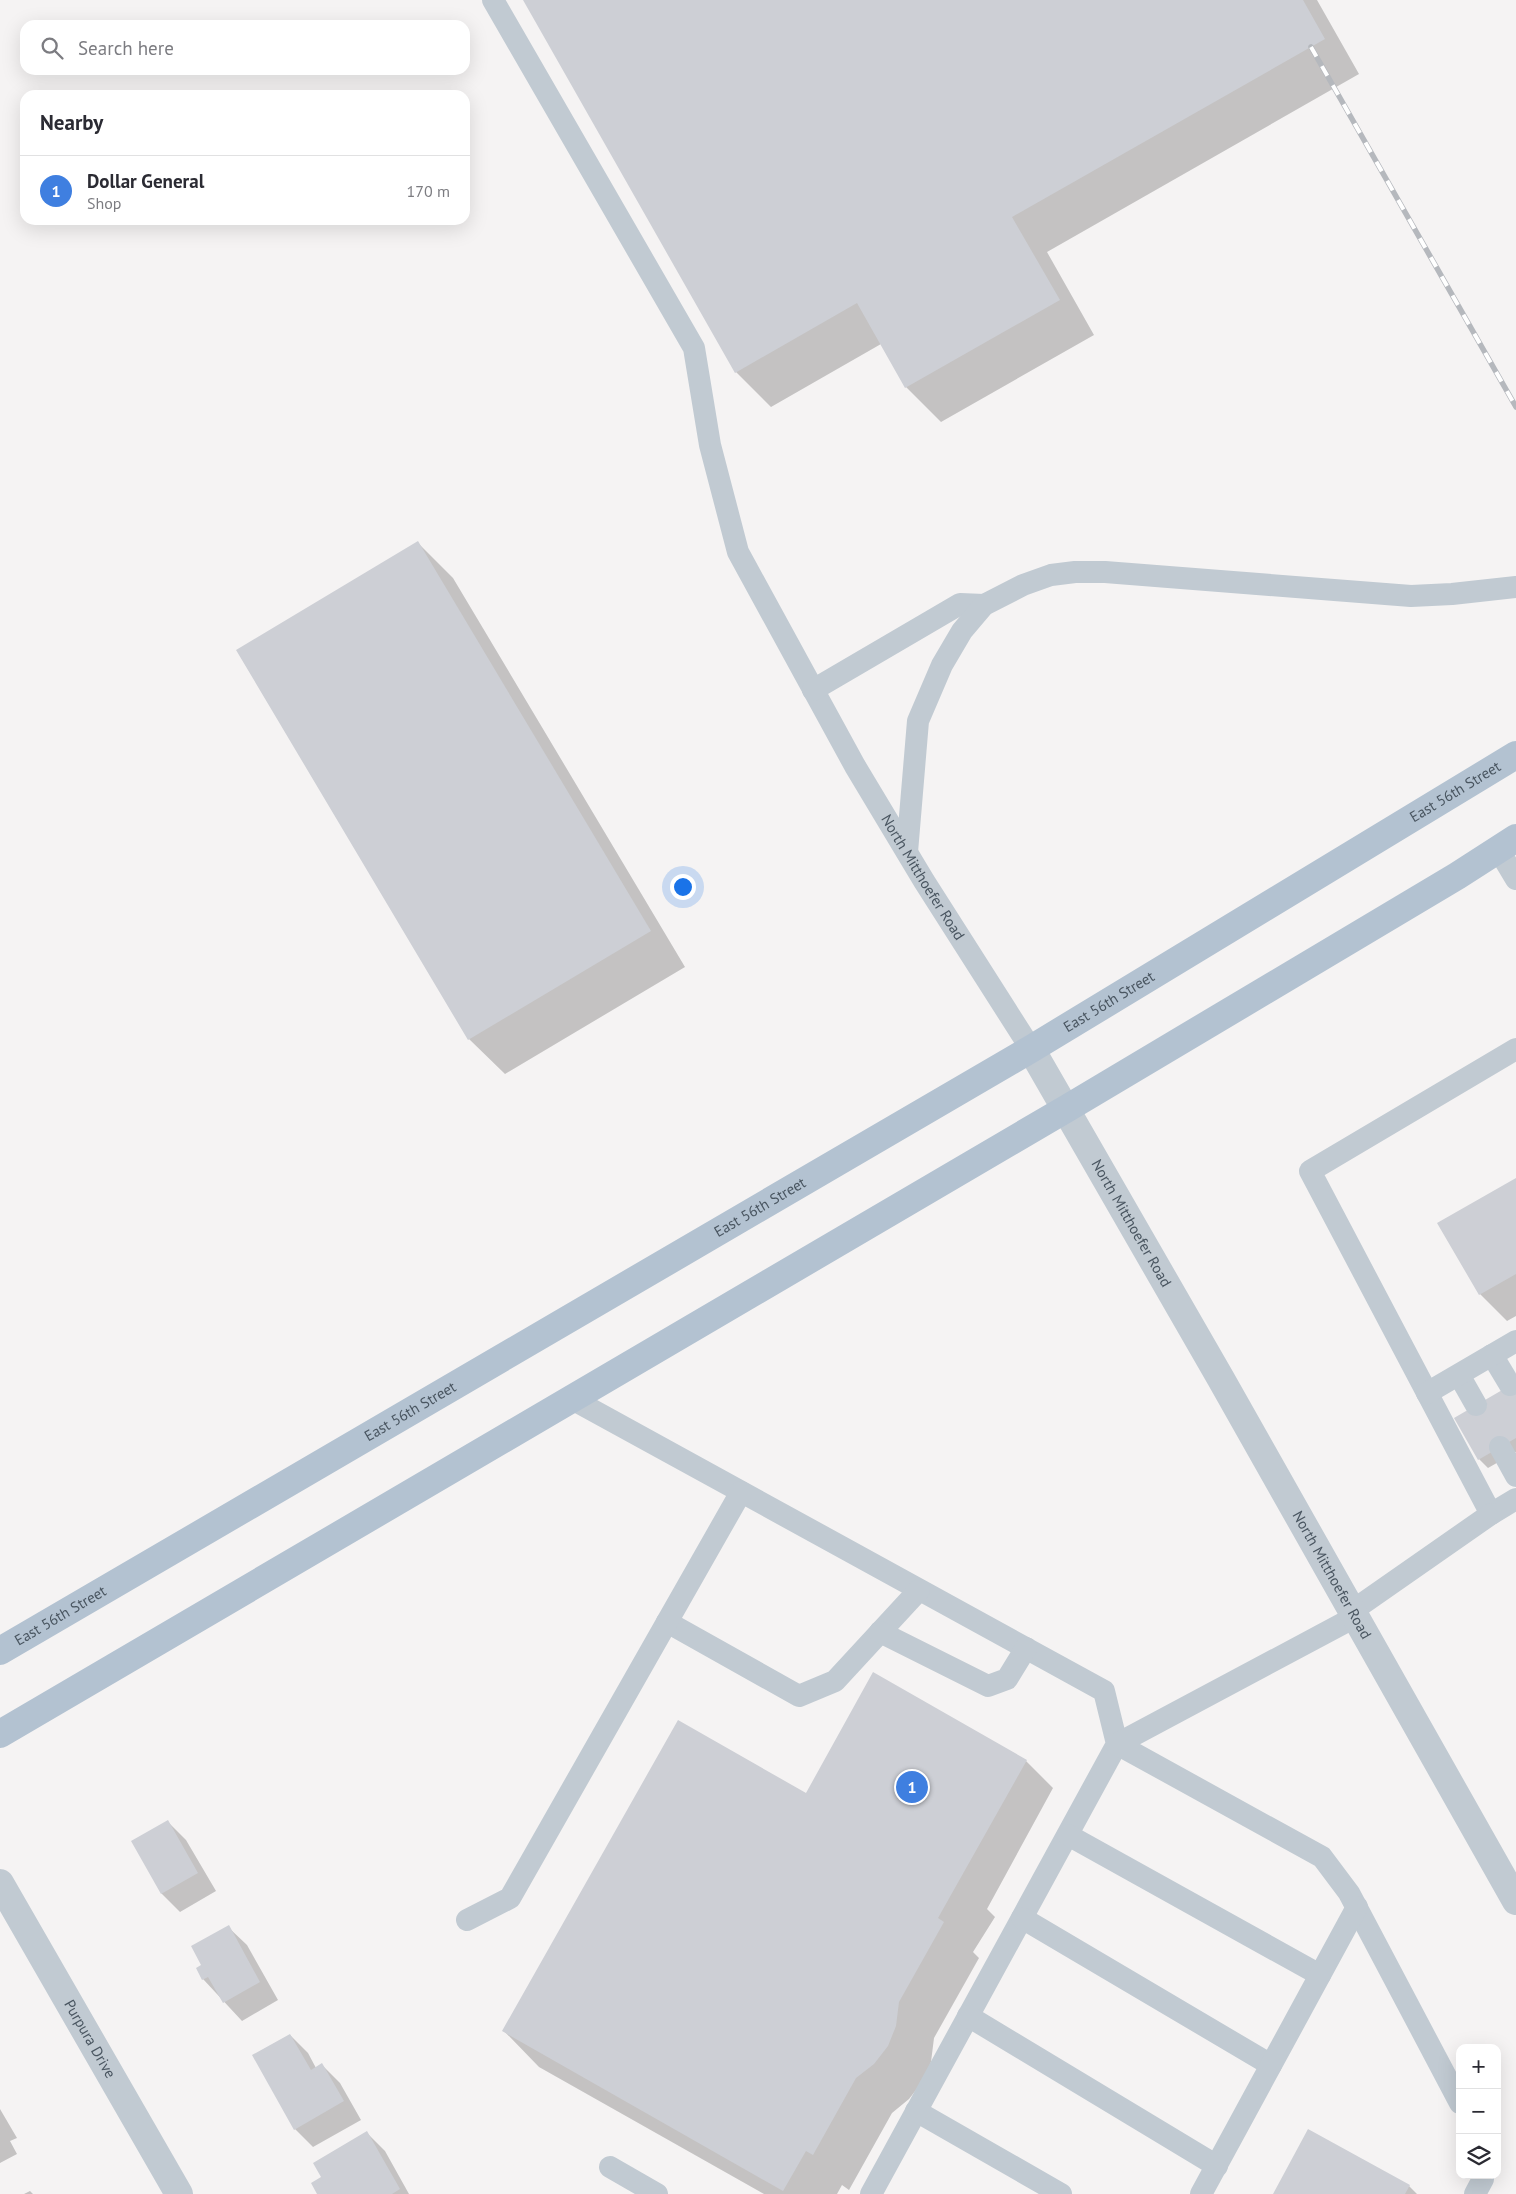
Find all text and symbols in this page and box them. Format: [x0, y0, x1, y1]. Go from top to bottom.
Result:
search box [20, 20, 470, 75]
icon: search [38, 34, 66, 62]
text: Search here [78, 36, 174, 60]
text: Nearby [40, 109, 103, 136]
text: Dollar General [87, 169, 204, 193]
text: 1 [51, 181, 61, 201]
text: 170 m [407, 181, 450, 201]
text: Shop [87, 193, 121, 213]
street label: East 56th Street [1406, 757, 1504, 826]
street label: North Mitthoefer Road [877, 811, 969, 943]
your location [670, 874, 696, 900]
street label: East 56th Street [1060, 967, 1158, 1036]
street label: North Mitthoefer Road [1088, 1156, 1176, 1290]
street label: East 56th Street [710, 1173, 809, 1241]
street label: East 56th Street [361, 1377, 459, 1445]
street label: North Mitthoefer Road [1288, 1507, 1376, 1642]
street label: East 56th Street [11, 1581, 109, 1649]
pin: 1 [896, 1768, 928, 1806]
street label: Purpura Drive [60, 1996, 120, 2081]
map controls [1456, 2044, 1501, 2179]
button: + [1456, 2044, 1501, 2089]
button: − [1456, 2089, 1501, 2134]
button: layers [1456, 2134, 1501, 2179]

